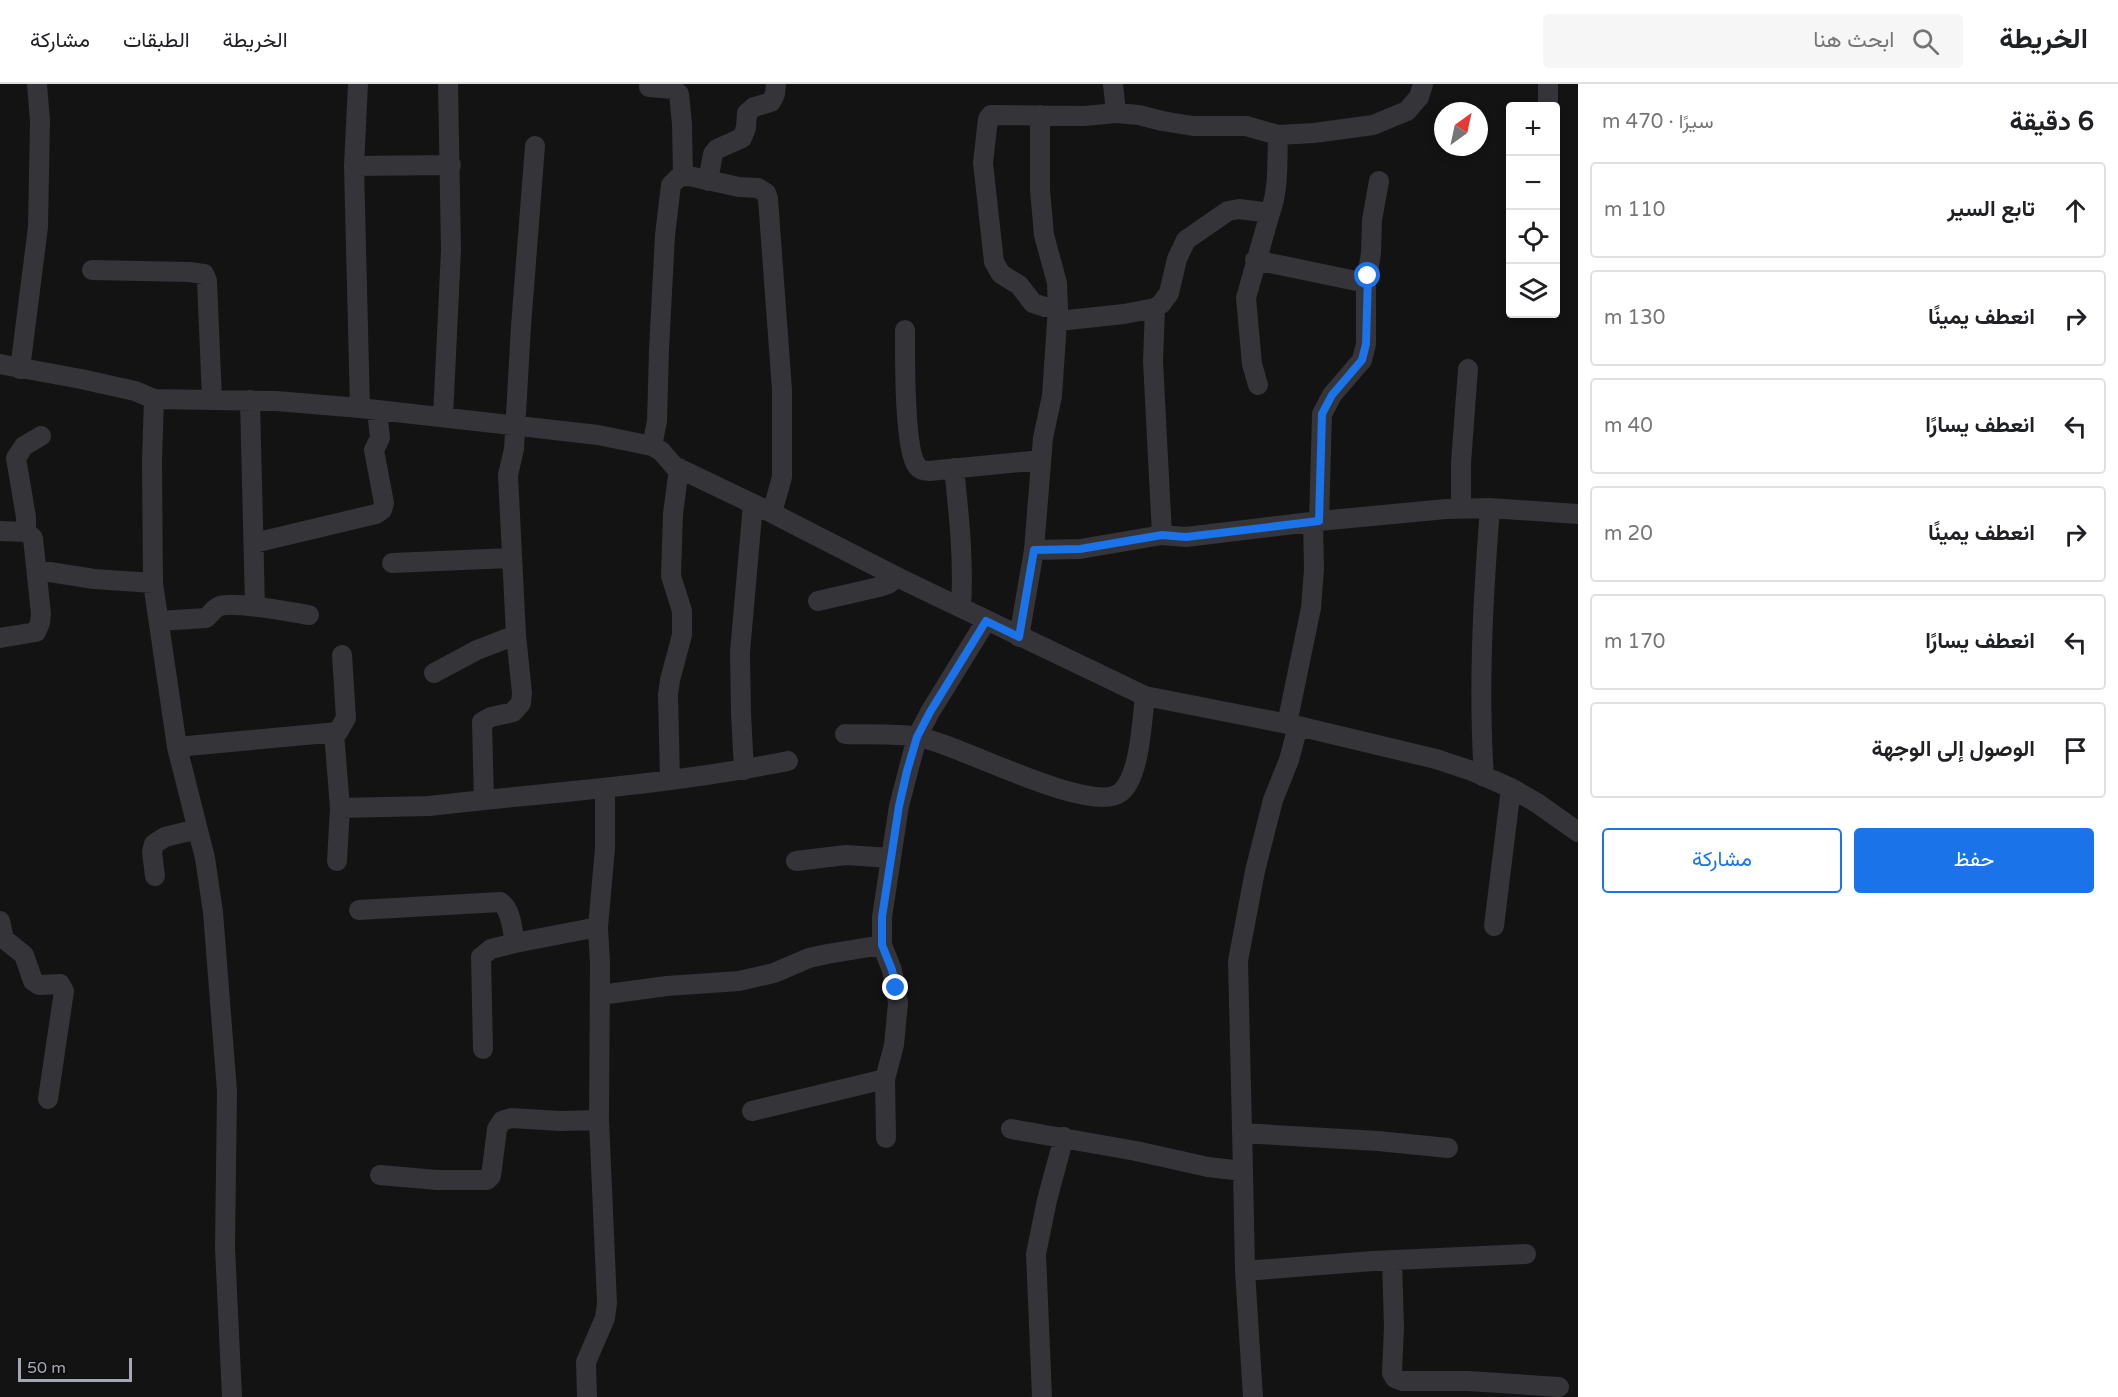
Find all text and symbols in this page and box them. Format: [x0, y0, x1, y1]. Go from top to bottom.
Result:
search box [1543, 14, 1963, 68]
text: الخريطة [1999, 22, 2088, 56]
icon: search [1909, 25, 1942, 58]
text: ابحث هنا [1813, 27, 1894, 53]
text: مشاركة [30, 28, 90, 53]
text: الطبقات [123, 28, 190, 53]
text: الخريطة [223, 28, 288, 53]
north arrow [1434, 102, 1488, 156]
map controls [1506, 102, 1560, 318]
button: + [1506, 102, 1560, 156]
text: 6 دقيقة [2010, 106, 2094, 137]
text: سيرًا · 470 m [1602, 110, 1714, 134]
button: − [1506, 156, 1560, 210]
icon: ahead [2059, 194, 2092, 227]
text: تابع السير [1947, 196, 2035, 222]
text: 110 m [1604, 198, 1665, 222]
button: locate [1506, 210, 1560, 264]
route start [1354, 262, 1380, 288]
button: layers [1506, 264, 1560, 318]
icon: right [2059, 302, 2092, 335]
text: انعطف يمينًا [1928, 304, 2035, 330]
text: 130 m [1604, 306, 1665, 330]
icon: left [2059, 410, 2092, 443]
text: انعطف يسارًا [1925, 412, 2035, 438]
text: 40 m [1604, 414, 1653, 438]
icon: right [2059, 518, 2092, 551]
text: انعطف يمينًا [1928, 520, 2035, 546]
text: 20 m [1604, 522, 1653, 546]
icon: left [2059, 626, 2092, 659]
text: انعطف يسارًا [1925, 628, 2035, 654]
text: 170 m [1604, 630, 1665, 654]
icon: arrive [2059, 734, 2092, 767]
text: الوصول إلى الوجهة [1871, 736, 2035, 762]
button: مشاركة [1602, 828, 1842, 893]
button: حفظ [1854, 828, 2094, 893]
route end [882, 974, 908, 1000]
scale bar [18, 1355, 132, 1382]
text: 50 m [27, 1358, 66, 1378]

